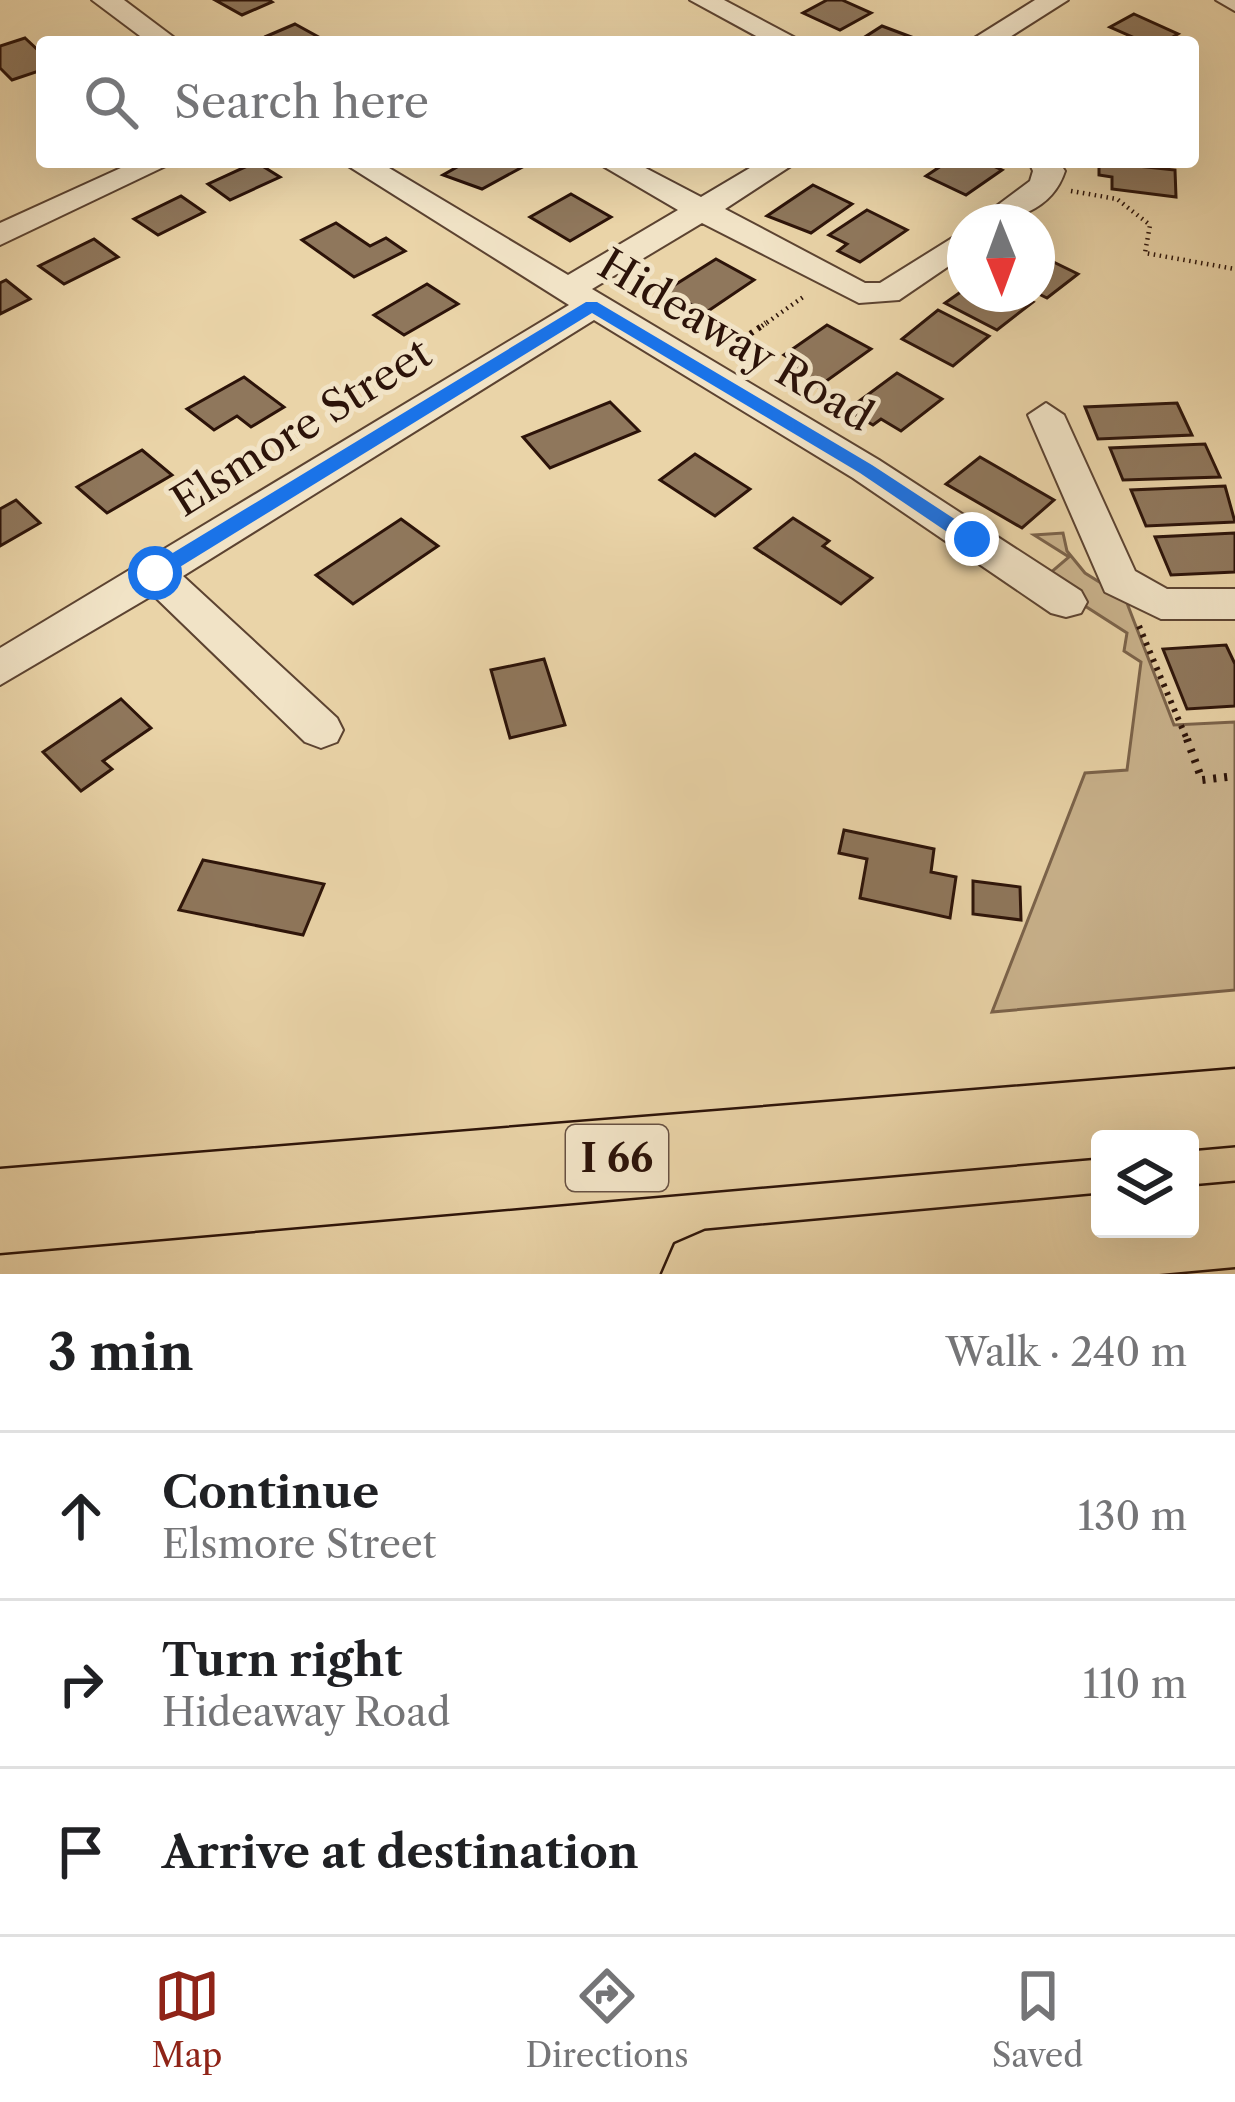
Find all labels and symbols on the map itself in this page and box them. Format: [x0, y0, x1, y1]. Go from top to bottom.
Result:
north arrow [947, 204, 1055, 312]
street label: Hideaway Road [589, 238, 883, 442]
street label: Elsmore Street [162, 327, 440, 527]
route end [945, 512, 999, 566]
route start [128, 546, 182, 600]
road number: I 66 [566, 1125, 668, 1191]

